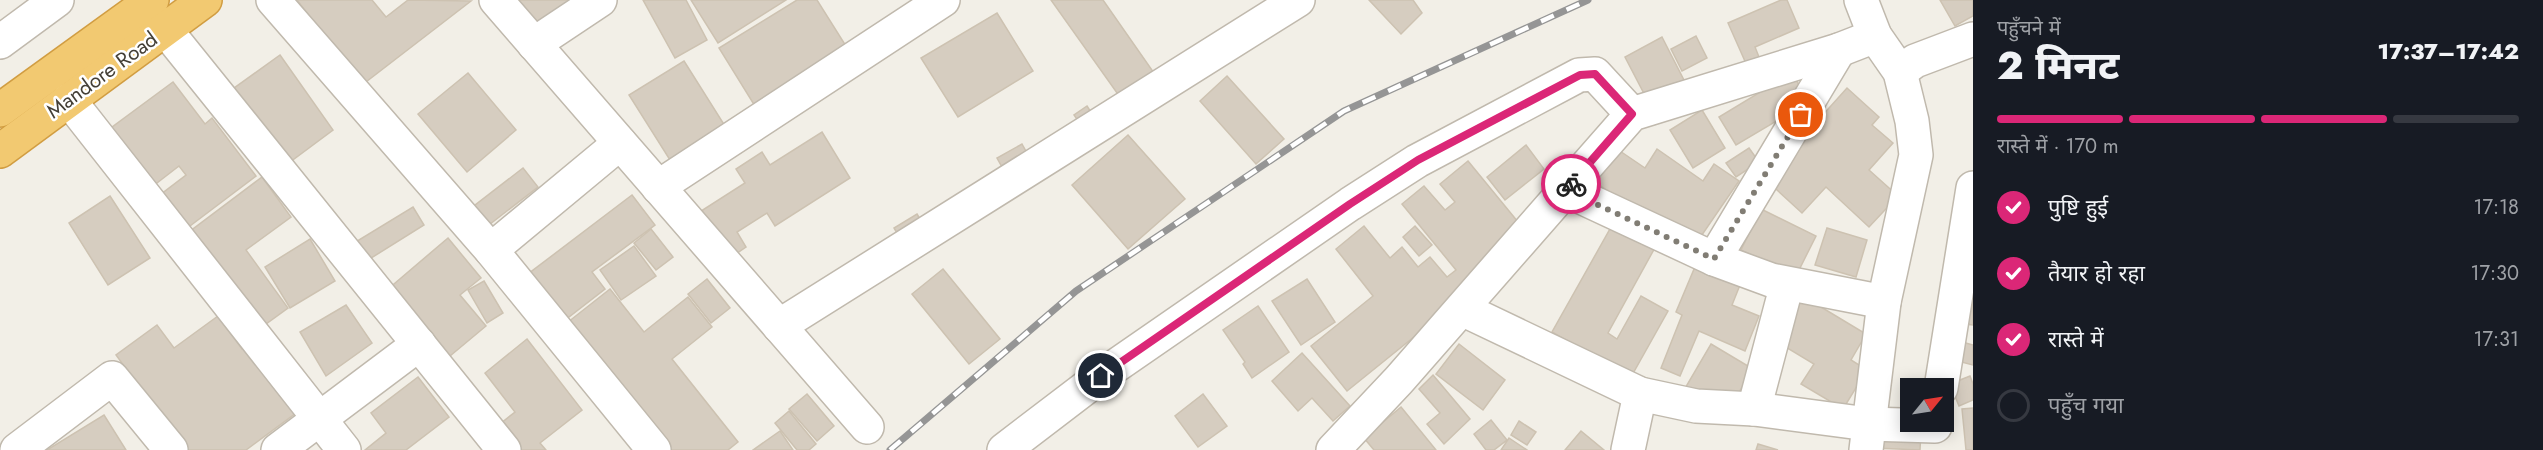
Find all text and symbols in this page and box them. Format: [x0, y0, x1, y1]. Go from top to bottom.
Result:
text: पहुँचने में [1997, 14, 2061, 43]
street label: Mandore Road [40, 24, 164, 126]
text: 17:37–17:42 [2378, 35, 2519, 67]
text: 2 मिनट [1997, 37, 2119, 94]
pin [1775, 89, 1826, 140]
icon: bag [1784, 98, 1817, 131]
text: रास्ते में · 170 m [1997, 132, 2119, 161]
courier [1541, 154, 1601, 214]
icon: bike [1555, 168, 1588, 201]
icon: check [1997, 191, 2030, 224]
text: पुष्टि हुई [2048, 191, 2108, 223]
text: 17:18 [2474, 193, 2519, 222]
icon: check [1997, 257, 2030, 290]
text: तैयार हो रहा [2048, 257, 2145, 289]
text: 17:30 [2471, 259, 2519, 288]
icon: check [1997, 323, 2030, 356]
text: रास्ते में [2048, 323, 2104, 355]
text: 17:31 [2474, 325, 2519, 354]
pin [1075, 350, 1126, 401]
icon: home [1084, 359, 1117, 392]
north arrow [1900, 378, 1954, 432]
map controls [1900, 378, 1954, 432]
text: पहुँच गया [2048, 389, 2124, 421]

